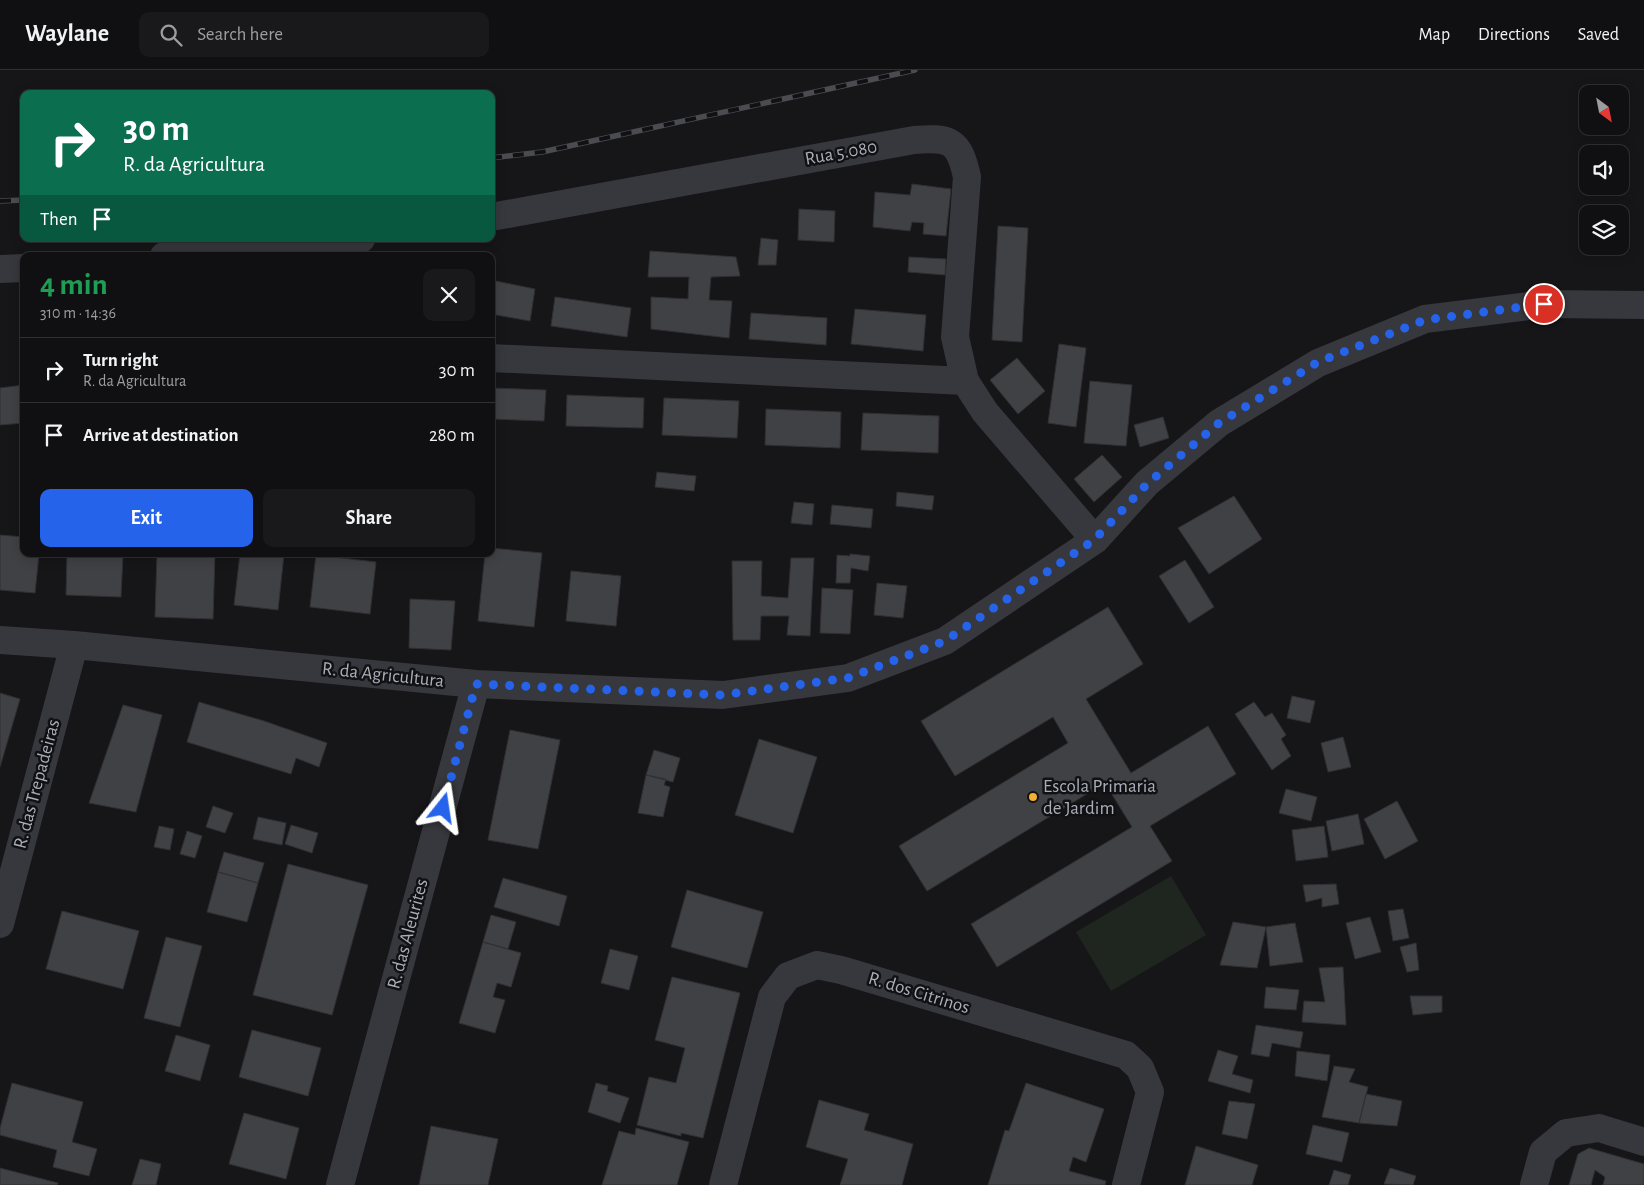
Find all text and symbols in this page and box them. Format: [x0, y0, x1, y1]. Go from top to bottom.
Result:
search box [139, 12, 489, 57]
icon: search [157, 21, 185, 49]
text: Waylane [25, 22, 109, 46]
text: Search here [197, 25, 283, 44]
text: Map [1419, 26, 1450, 44]
text: Directions [1478, 26, 1550, 44]
text: Saved [1578, 26, 1619, 44]
north arrow [1579, 85, 1629, 135]
map controls [1579, 85, 1629, 255]
icon: right [40, 110, 105, 175]
text: 30 m [123, 112, 190, 147]
street label: Rua 5.080 [803, 137, 879, 169]
button: sound [1579, 145, 1629, 195]
text: R. da Agricultura [123, 153, 265, 175]
icon: arrive [88, 205, 116, 233]
button: layers [1579, 205, 1629, 255]
text: Then [40, 210, 78, 229]
button: close [423, 269, 475, 321]
text: 4 min [40, 270, 108, 300]
pin [1523, 283, 1565, 325]
icon: arrive [1530, 290, 1558, 318]
text: 310 m · 14:36 [40, 305, 116, 321]
text: Turn right [83, 351, 158, 370]
icon: right [40, 356, 68, 384]
text: 30 m [439, 361, 475, 380]
text: R. da Agricultura [83, 373, 186, 389]
icon: arrive [40, 421, 68, 449]
text: Arrive at destination [83, 426, 239, 445]
text: 280 m [429, 426, 475, 445]
button: Exit [40, 489, 253, 547]
button: Share [263, 489, 475, 547]
street label: R. da Agricultura [321, 659, 445, 691]
street label: R. das Trepadeiras [11, 717, 63, 851]
place label: Escola Primaria de Jardim [1043, 777, 1156, 818]
position arrow [416, 781, 468, 833]
marker: Escola Primaria de Jardim [1027, 791, 1039, 803]
street label: R. das Aleurites [384, 877, 432, 991]
street label: R. dos Citrinos [866, 969, 972, 1017]

